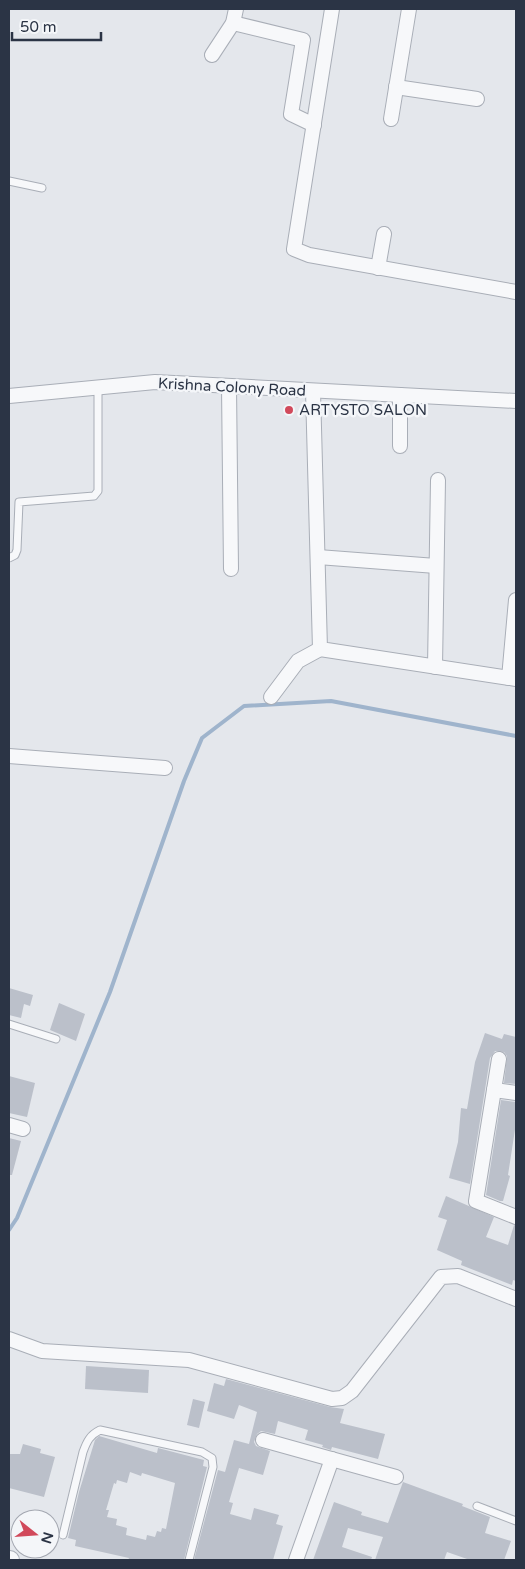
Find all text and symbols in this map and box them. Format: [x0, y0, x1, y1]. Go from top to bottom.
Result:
scale bar [12, 10, 101, 42]
text: 50 m [20, 18, 57, 36]
street label: Krishna Colony Road [158, 374, 306, 400]
place label: ARTYSTO SALON [299, 401, 427, 419]
marker: ARTYSTO SALON [283, 404, 295, 416]
north arrow [10, 1509, 60, 1559]
text: N [37, 1530, 57, 1546]

